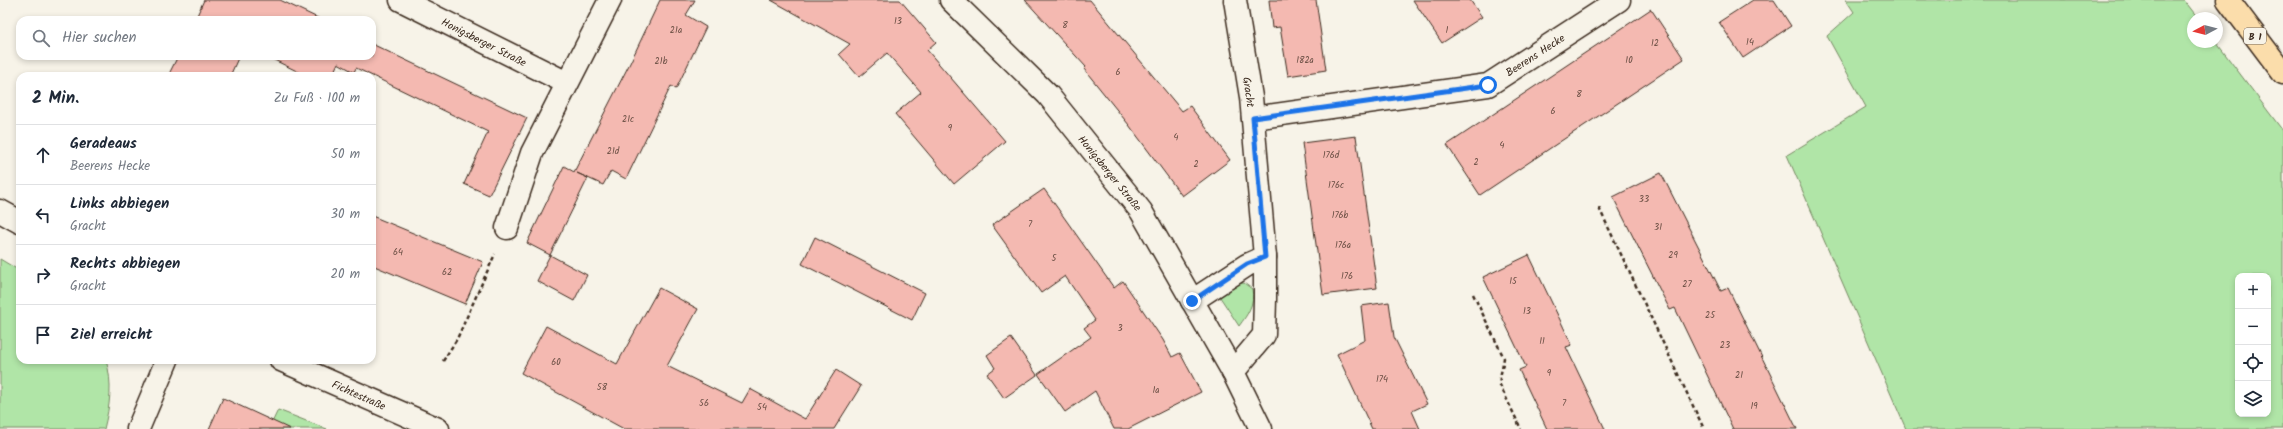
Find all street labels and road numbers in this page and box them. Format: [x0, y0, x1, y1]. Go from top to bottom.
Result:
street label: Honigsberger Straße [438, 14, 529, 72]
road number: B 1 [2244, 28, 2266, 44]
street label: Beerens Hecke [1502, 30, 1569, 82]
street label: Gracht [1237, 76, 1259, 109]
street label: Honigsberger Straße [1073, 132, 1146, 216]
street label: Fichtestraße [329, 376, 389, 416]

